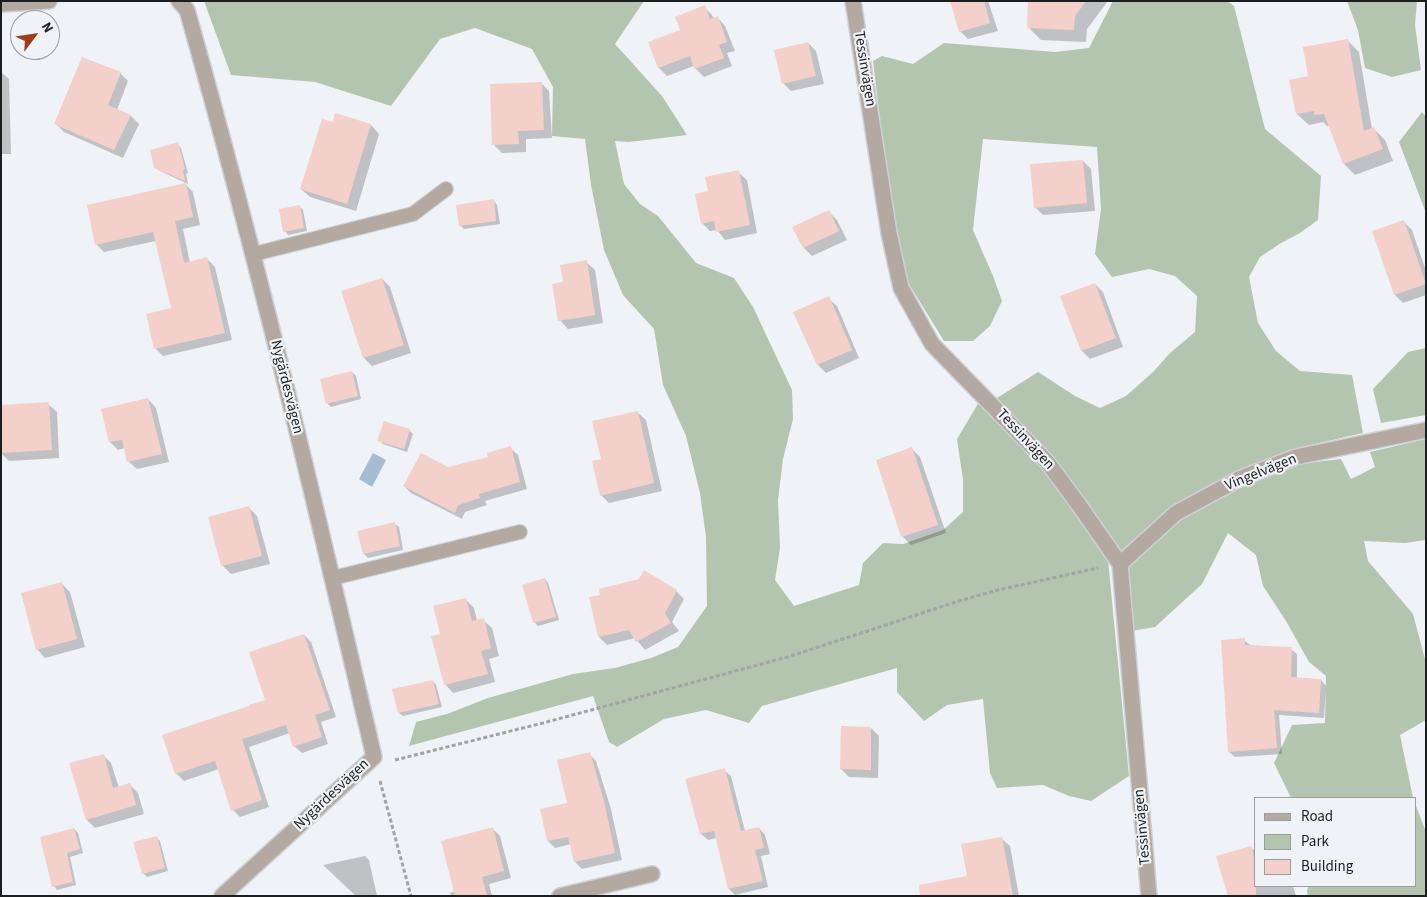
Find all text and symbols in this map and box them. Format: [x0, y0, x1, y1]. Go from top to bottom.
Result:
north arrow [10, 10, 60, 60]
text: N [36, 19, 58, 37]
street label: Tessinvägen [849, 30, 879, 108]
street label: Nygärdesvägen [266, 338, 306, 436]
street label: Tessinvägen [992, 406, 1058, 474]
street label: Vingelvägen [1223, 451, 1299, 495]
street label: Nygärdesvägen [291, 756, 373, 834]
street label: Tessinvägen [1131, 788, 1155, 866]
legend [1254, 797, 1417, 887]
text: Road [1301, 806, 1333, 827]
text: Park [1301, 831, 1329, 852]
text: Building [1301, 856, 1353, 877]

